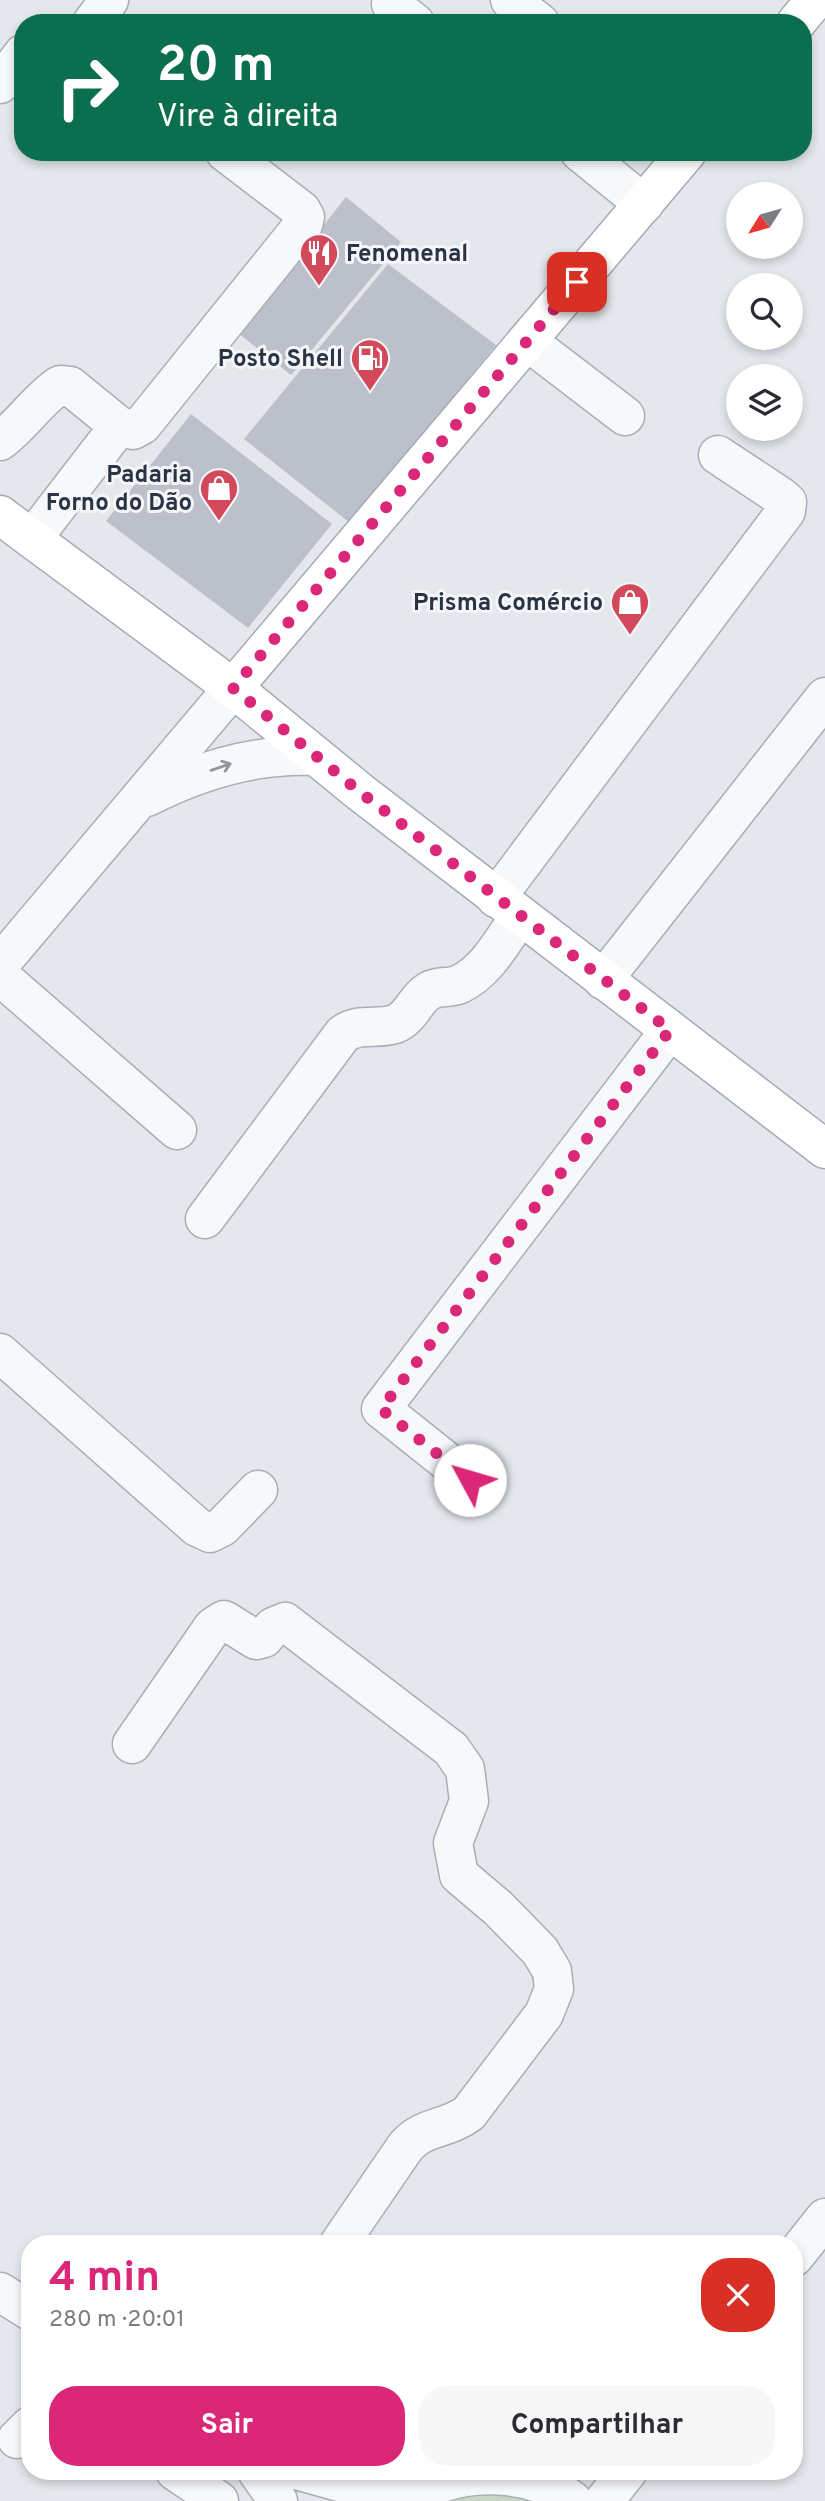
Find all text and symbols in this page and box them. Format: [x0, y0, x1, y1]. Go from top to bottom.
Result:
text: 20 m [157, 37, 274, 99]
icon: right [42, 42, 133, 133]
text: Vire à direita [157, 98, 338, 138]
north arrow [726, 182, 803, 259]
map controls [726, 182, 803, 441]
restaurant icon: Fenomenal [298, 232, 340, 287]
place label: Fenomenal [346, 240, 468, 270]
pin [547, 252, 607, 312]
icon: arrive [558, 263, 596, 301]
button: search [726, 273, 803, 350]
fuel station icon: Posto Shell [349, 337, 391, 392]
place label: Posto Shell [218, 345, 343, 375]
button: layers [726, 364, 803, 441]
place label: Padaria Forno do Dão [46, 461, 192, 519]
shop icon: Padaria Forno do Dão [198, 467, 240, 522]
shop icon: Prisma Comércio [609, 581, 651, 636]
place label: Prisma Comércio [413, 589, 603, 619]
one-way arrow [210, 760, 232, 772]
position arrow [433, 1443, 507, 1517]
text: 4 min [49, 2253, 160, 2306]
button: close [701, 2258, 775, 2332]
text: 280 m · 20:01 [49, 2306, 185, 2335]
button: Sair [49, 2386, 405, 2466]
button: Compartilhar [419, 2386, 775, 2466]

